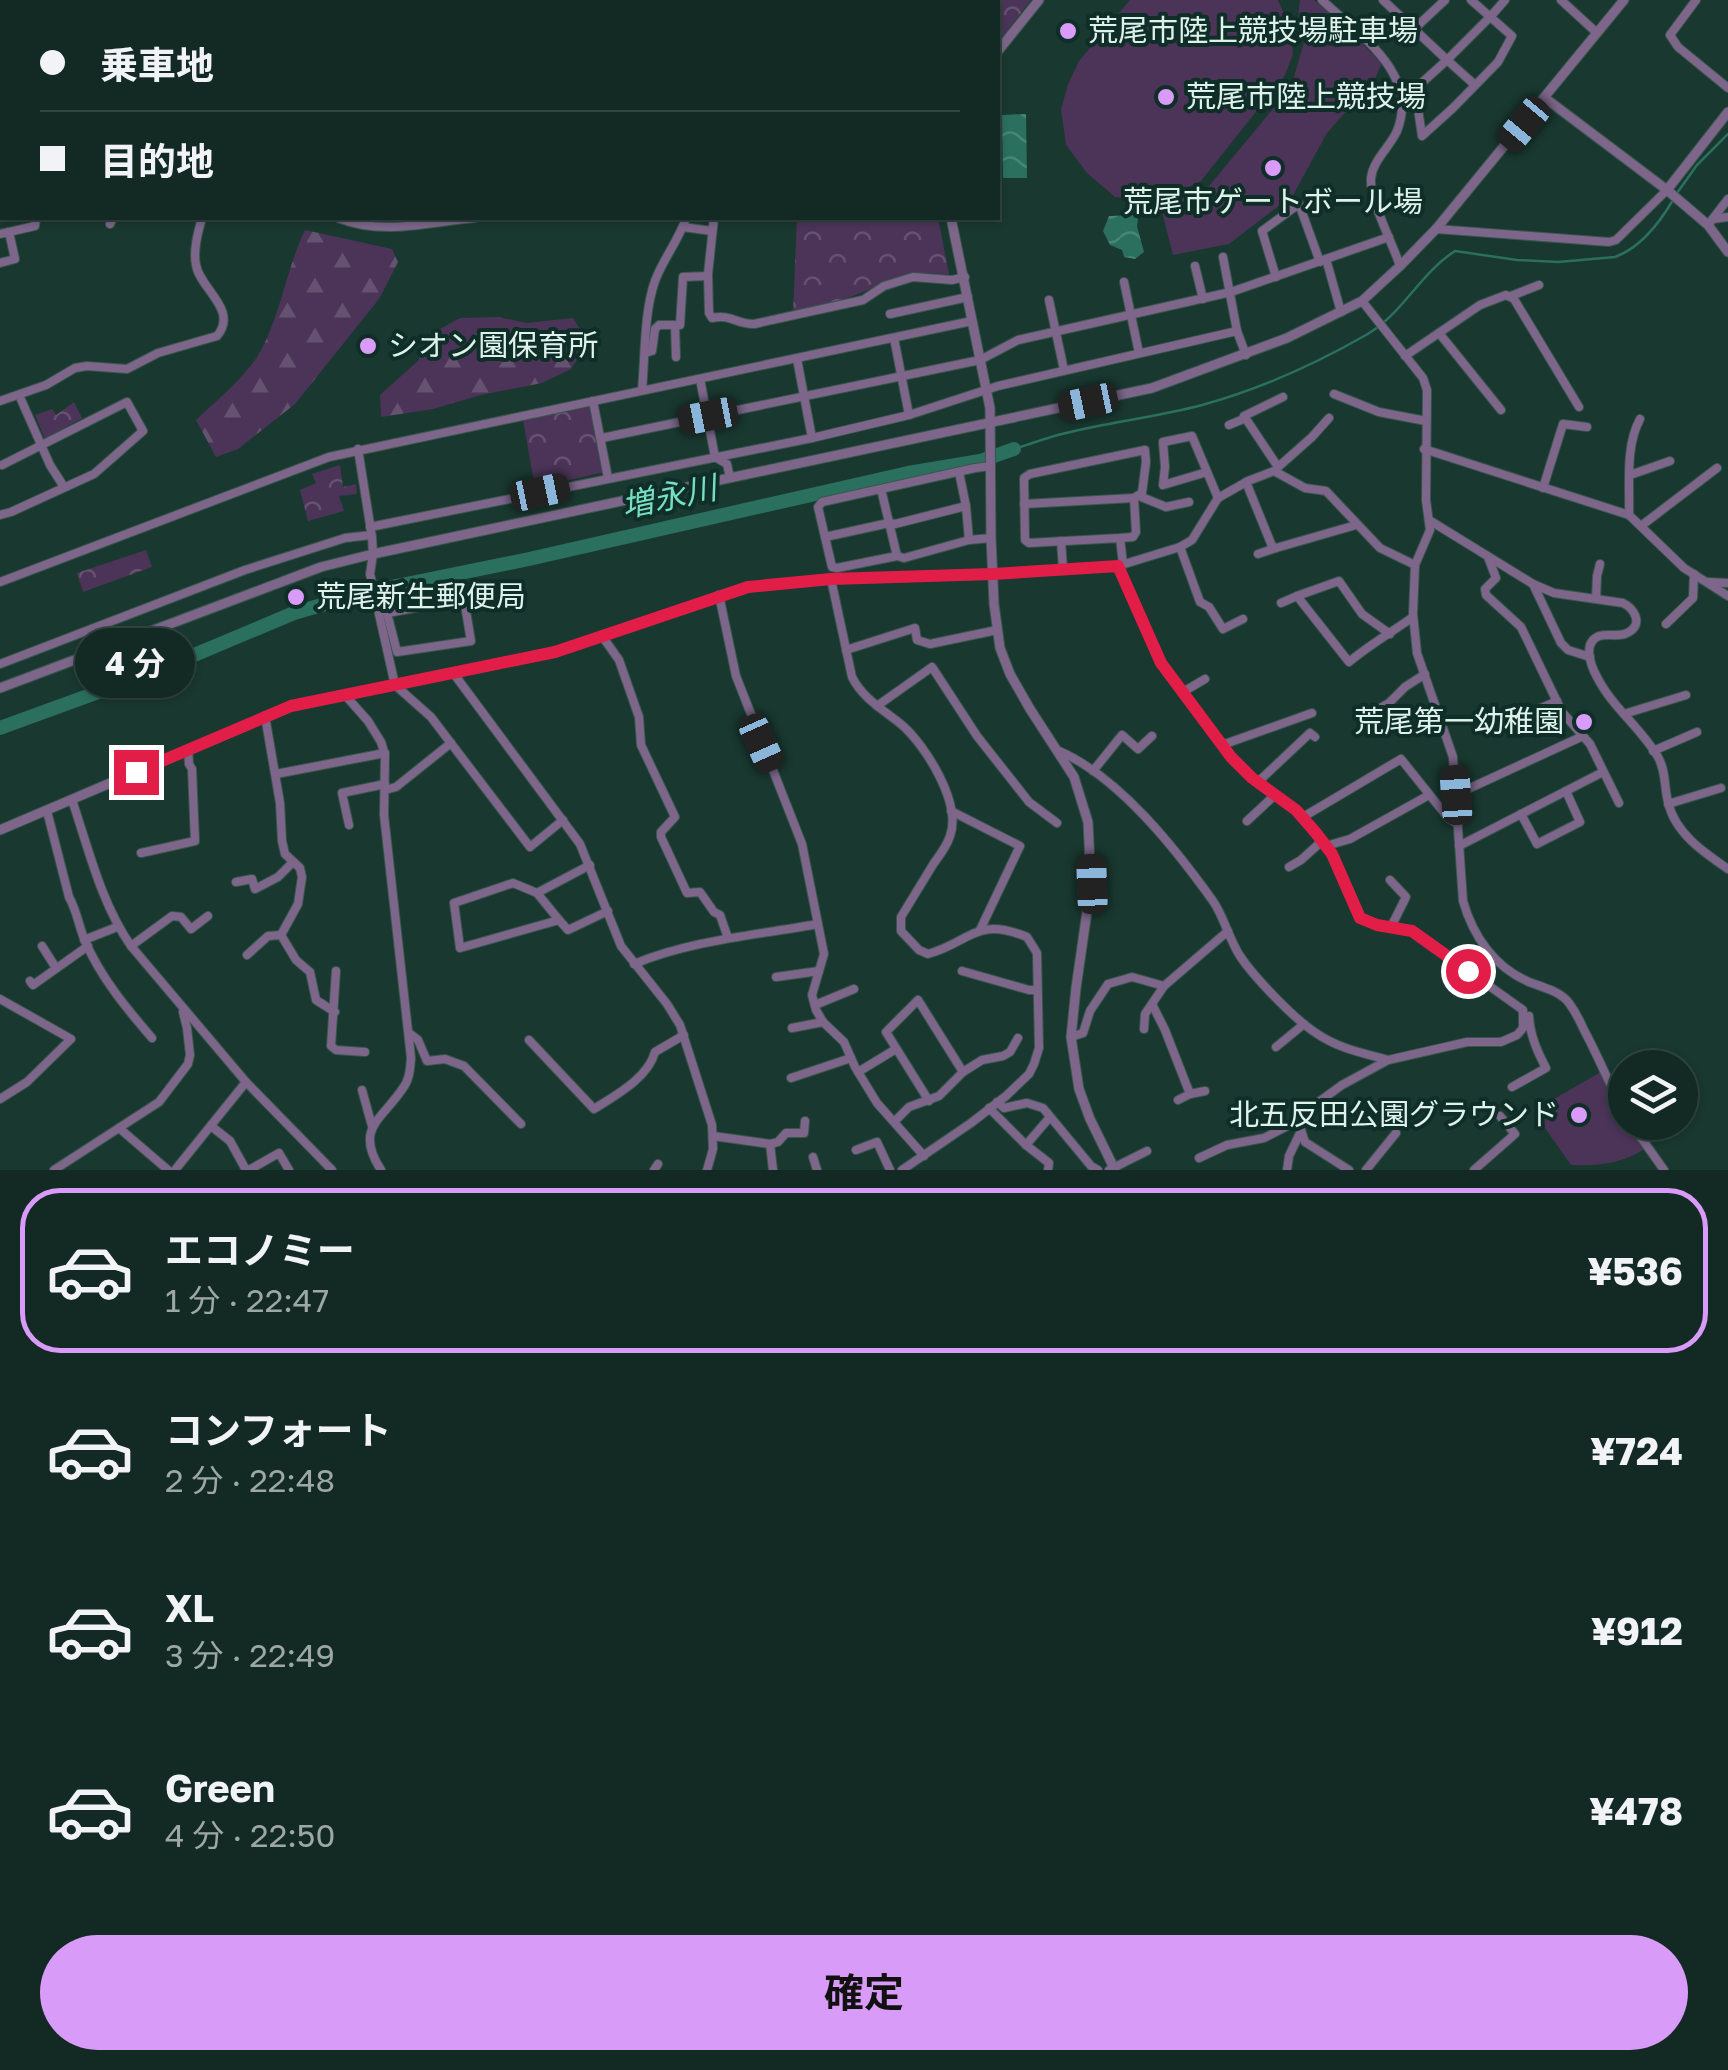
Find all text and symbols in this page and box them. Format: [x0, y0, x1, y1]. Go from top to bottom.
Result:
place label: 荒尾市陸上競技場駐車場 [1088, 12, 1418, 48]
marker: 荒尾市陸上競技場駐車場 [1057, 20, 1079, 42]
text: 乗車地 [100, 42, 214, 87]
place label: 荒尾市陸上競技場 [1186, 78, 1426, 114]
marker: 荒尾市陸上競技場 [1155, 86, 1177, 108]
car [1493, 91, 1555, 157]
text: 目的地 [100, 138, 214, 183]
marker: 荒尾市ゲートボール場 [1262, 157, 1284, 179]
place label: 荒尾市ゲートボール場 [1123, 183, 1423, 219]
place label: シオン園保育所 [388, 327, 598, 363]
marker: シオン園保育所 [357, 335, 379, 357]
car [1056, 381, 1120, 423]
car [676, 396, 740, 436]
water label: 増永川 [618, 467, 723, 525]
car [508, 471, 572, 513]
place label: 荒尾新生郵便局 [316, 578, 526, 614]
marker: 荒尾新生郵便局 [285, 586, 307, 608]
callout: 4 分 [76, 627, 196, 697]
text: 4 分 [105, 644, 165, 682]
place label: 荒尾第一幼稚園 [1354, 703, 1564, 739]
car [735, 709, 787, 777]
marker: 荒尾第一幼稚園 [1573, 711, 1595, 733]
route end [114, 750, 159, 795]
car [1439, 764, 1473, 826]
car [1076, 853, 1108, 915]
route start [1446, 949, 1491, 994]
map controls [1608, 1050, 1698, 1140]
button: layers [1608, 1050, 1698, 1140]
place label: 北五反田公園グラウンド [1229, 1096, 1559, 1132]
marker: 北五反田公園グラウンド [1568, 1104, 1590, 1126]
icon: car [45, 1226, 135, 1316]
text: エコノミー [165, 1227, 355, 1272]
text: ¥536 [1587, 1248, 1683, 1293]
text: 1 分 · 22:47 [165, 1281, 329, 1319]
icon: car [45, 1406, 135, 1496]
text: コンフォート [165, 1407, 392, 1452]
text: ¥724 [1590, 1428, 1683, 1473]
text: 2 分 · 22:48 [165, 1461, 335, 1499]
text: XL [165, 1585, 214, 1630]
icon: car [45, 1586, 135, 1676]
text: ¥912 [1591, 1608, 1683, 1653]
text: 3 分 · 22:49 [165, 1636, 335, 1674]
text: Green [165, 1765, 275, 1810]
icon: car [45, 1766, 135, 1856]
text: ¥478 [1589, 1788, 1683, 1833]
text: 4 分 · 22:50 [165, 1816, 335, 1854]
button: 確定 [40, 1935, 1688, 2050]

